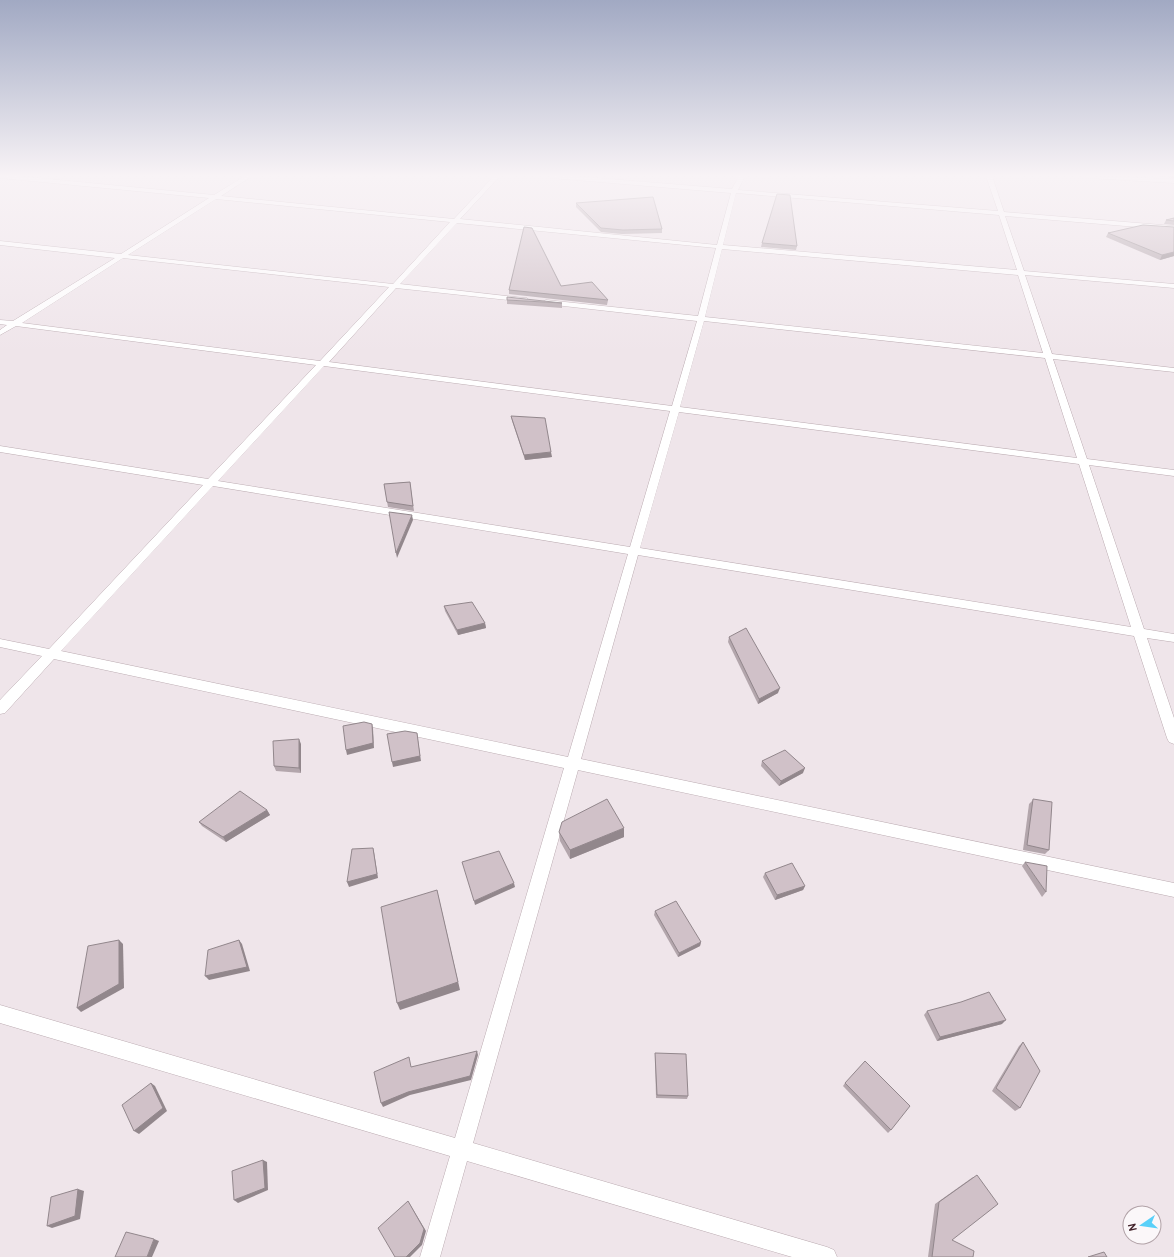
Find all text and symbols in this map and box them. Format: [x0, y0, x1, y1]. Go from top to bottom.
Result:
north arrow [1122, 1205, 1162, 1245]
text: N [1126, 1222, 1141, 1232]

